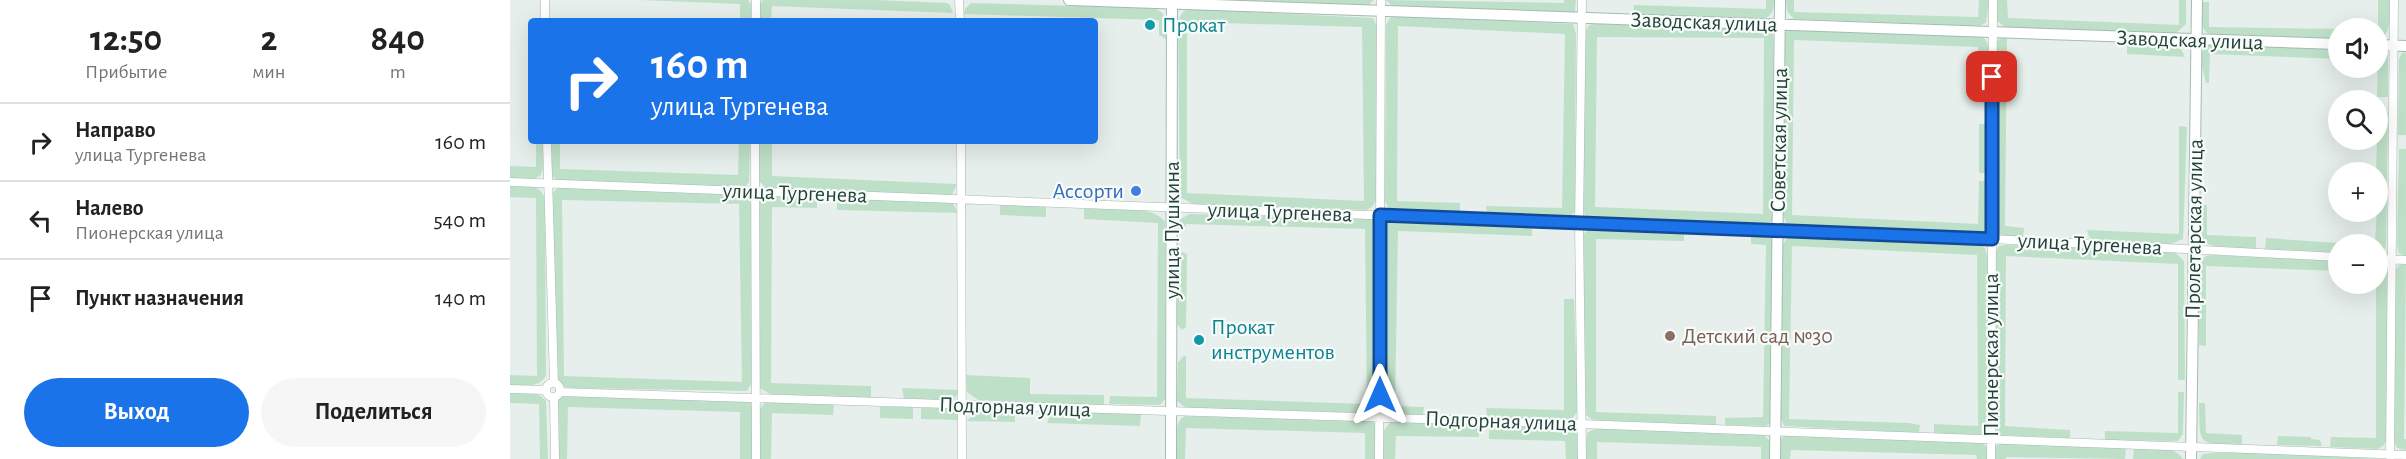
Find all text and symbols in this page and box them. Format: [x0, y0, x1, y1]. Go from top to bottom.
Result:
street label: Заводская улица [1630, 8, 1778, 36]
place label: Прокат [1162, 14, 1227, 36]
marker: Прокат [1143, 18, 1157, 32]
map controls [2328, 18, 2388, 294]
button: sound [2328, 18, 2388, 78]
text: 12:50 [90, 21, 162, 57]
text: 2 [260, 21, 277, 57]
text: 840 [370, 21, 425, 57]
street label: Заводская улица [2116, 26, 2264, 54]
icon: right [552, 42, 630, 120]
text: 160 m [651, 44, 749, 86]
pin [1966, 51, 2017, 102]
icon: arrive [1975, 60, 2008, 93]
text: Прибытие [85, 62, 167, 82]
text: мин [252, 62, 285, 82]
text: m [390, 62, 406, 82]
street label: Советская улица [1767, 67, 1791, 213]
button: search [2328, 90, 2388, 150]
text: улица Тургенева [651, 93, 829, 120]
text: Направо [75, 119, 156, 141]
icon: right [24, 126, 57, 159]
text: 160 m [435, 131, 486, 153]
street label: Пролетарская улица [2181, 139, 2207, 319]
text: улица Тургенева [75, 145, 206, 165]
street label: улица Пушкина [1161, 161, 1183, 300]
button: + [2328, 162, 2388, 222]
street label: улица Тургенева [721, 179, 868, 207]
place label: Ассорти [1052, 180, 1124, 202]
marker: Ассорти [1129, 184, 1143, 198]
text: Налево [75, 197, 144, 219]
street label: улица Тургенева [1206, 198, 1353, 226]
icon: left [24, 204, 57, 237]
text: 540 m [433, 209, 486, 231]
text: Пионерская улица [75, 223, 224, 243]
street label: улица Тургенева [2016, 229, 2163, 259]
button: − [2328, 234, 2388, 294]
street label: Пионерская улица [1980, 273, 2002, 437]
icon: arrive [24, 282, 57, 315]
text: Пункт назначения [75, 287, 244, 309]
text: 140 m [435, 287, 486, 309]
place label: Прокат инструментов [1211, 316, 1335, 363]
place label: Детский сад №30 [1682, 325, 1833, 347]
marker: Детский сад №30 [1663, 329, 1677, 343]
marker: Прокат инструментов [1192, 333, 1206, 347]
position arrow [1348, 363, 1412, 427]
button: Выход [24, 378, 249, 447]
button: Поделиться [261, 378, 486, 447]
street label: Подгорная улица [939, 393, 1091, 421]
street label: Подгорная улица [1425, 407, 1577, 435]

